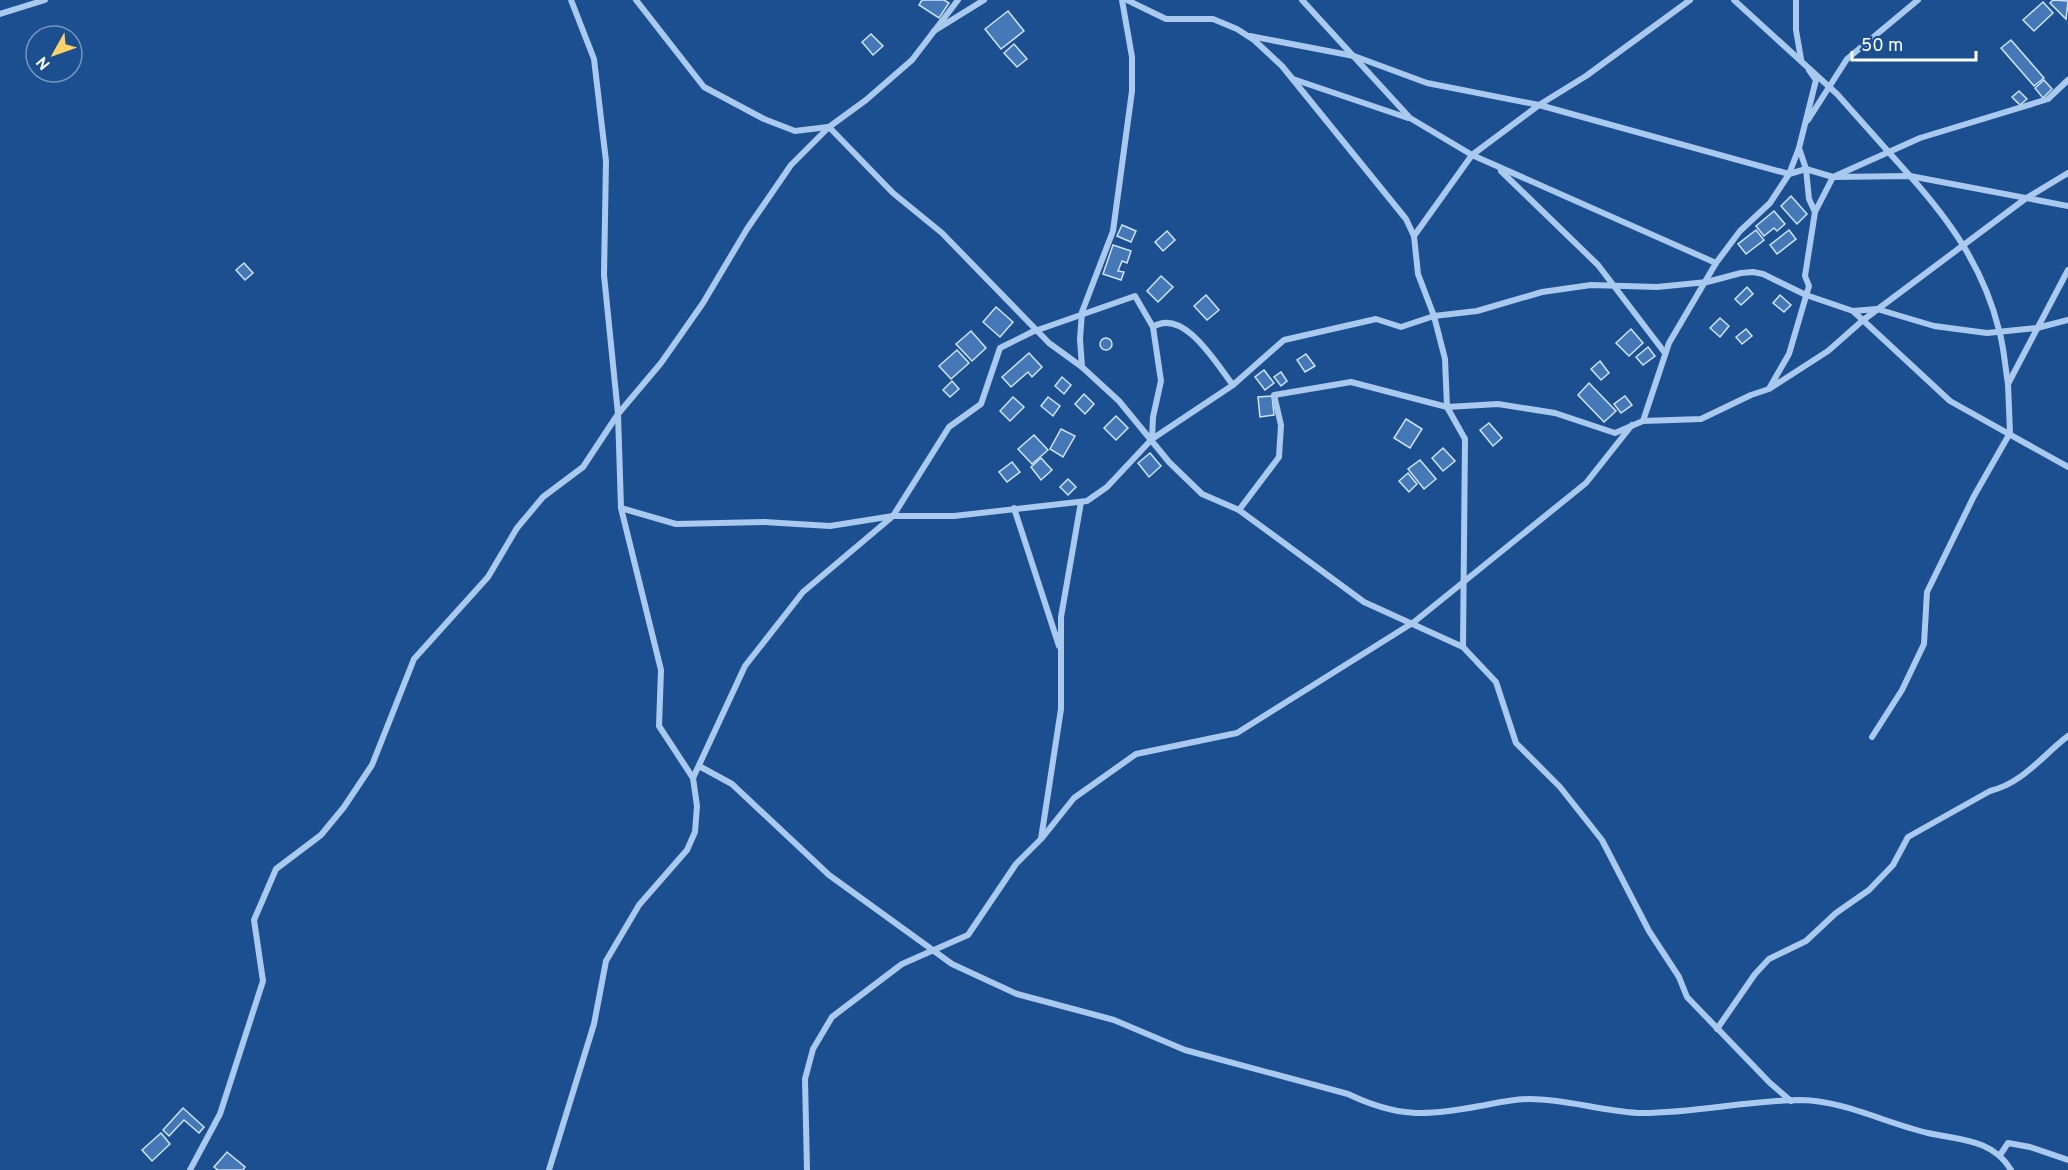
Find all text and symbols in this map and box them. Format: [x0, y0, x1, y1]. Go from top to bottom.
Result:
north arrow [24, 24, 84, 84]
scale bar [1852, 24, 1976, 62]
text: 50 m [1861, 35, 1903, 58]
text: N [33, 52, 55, 73]

